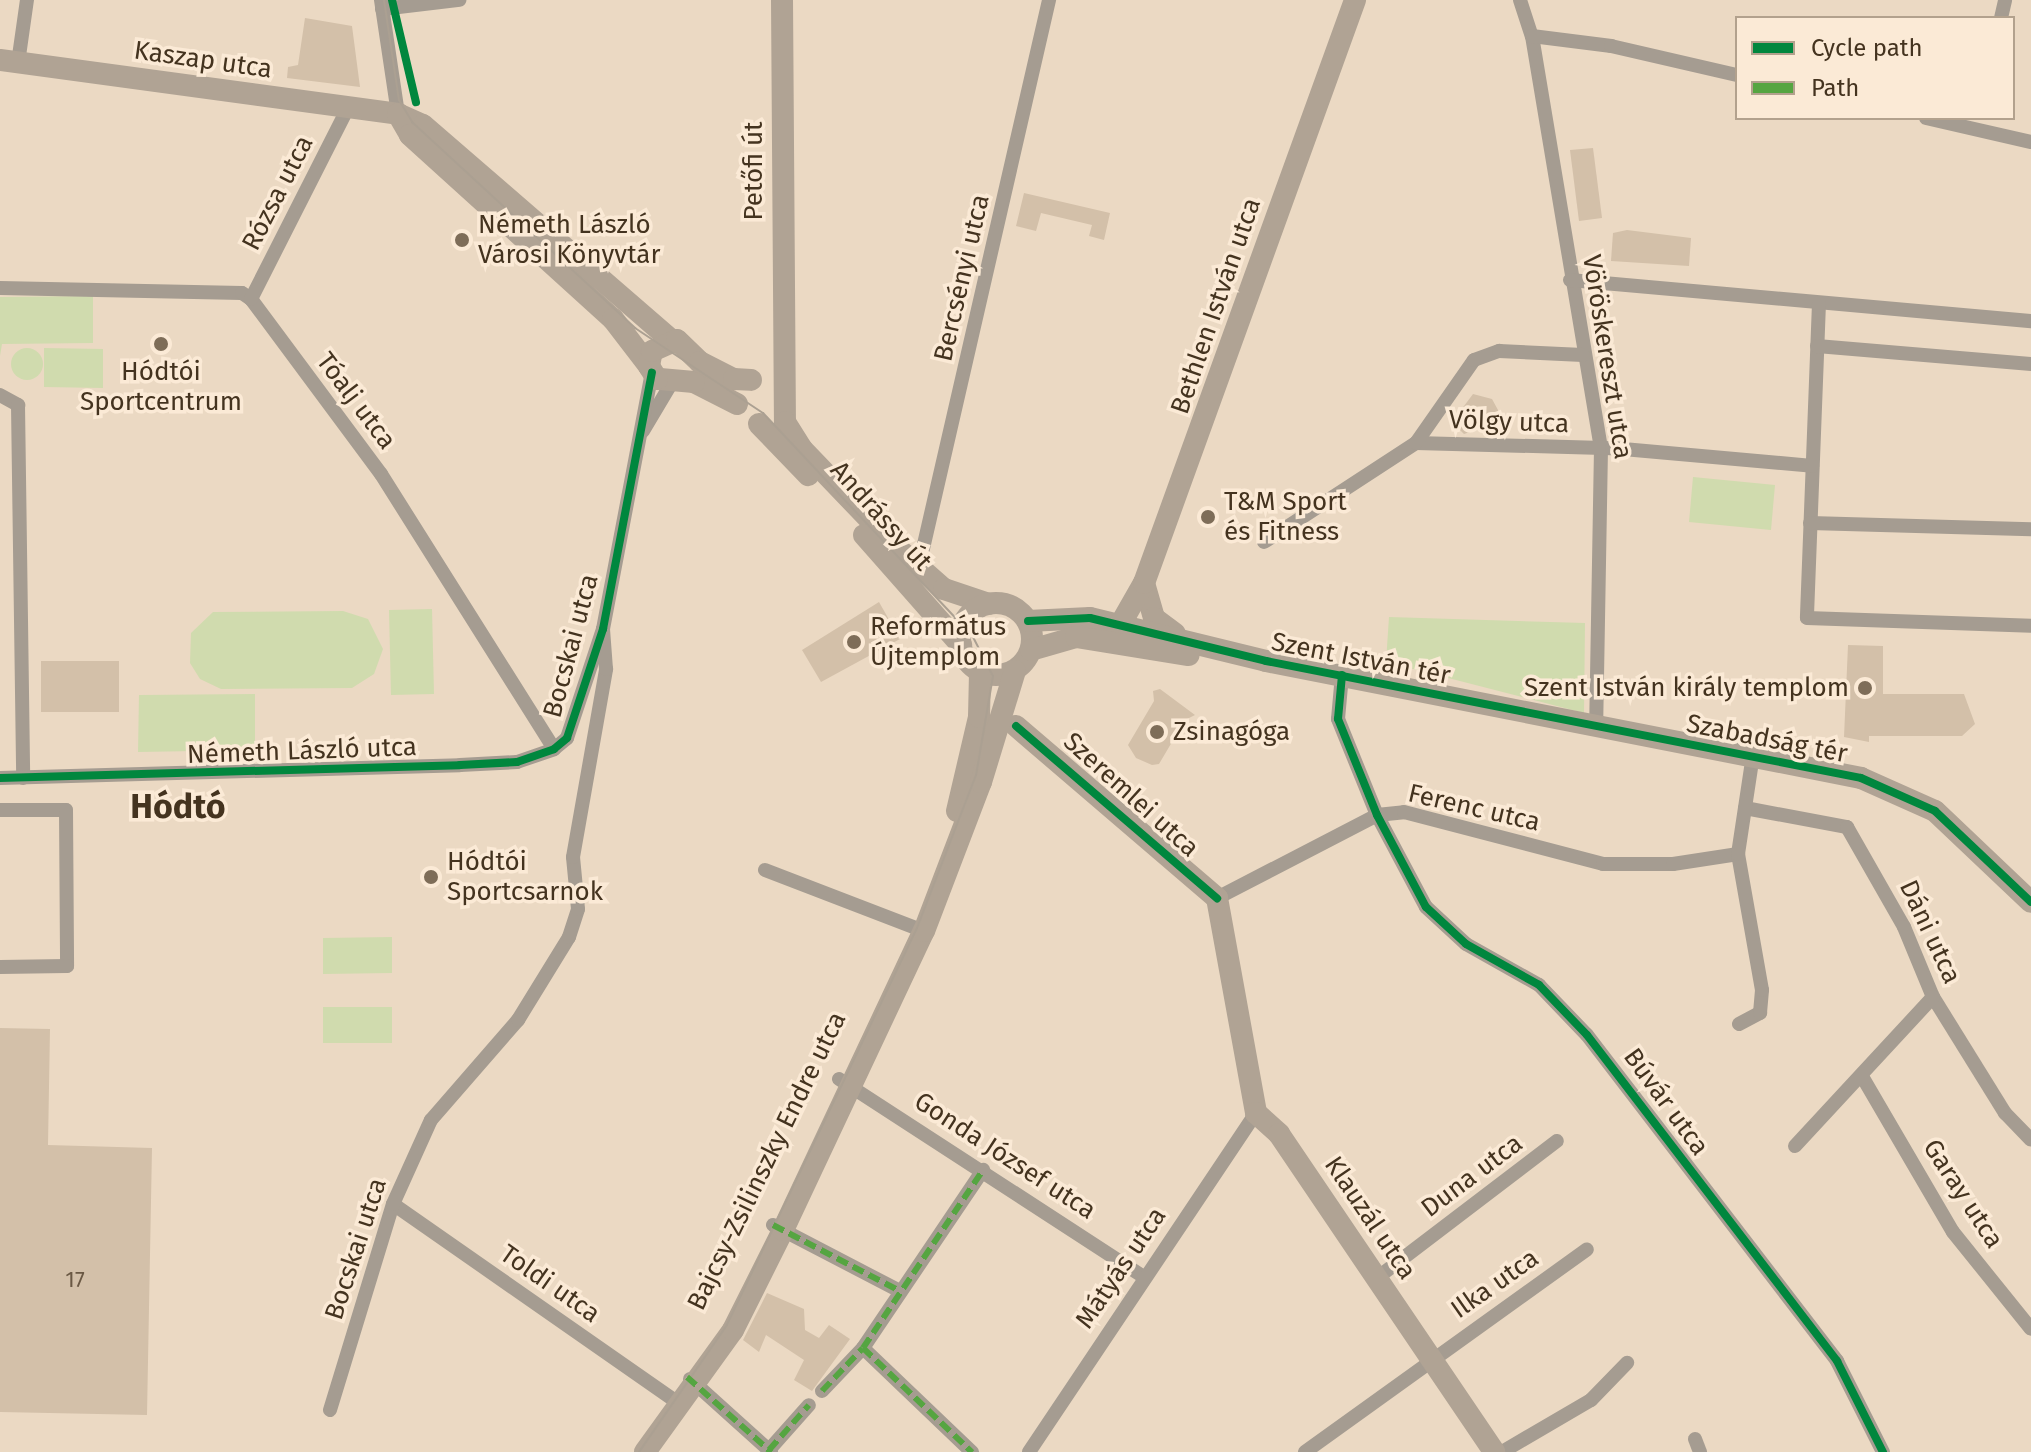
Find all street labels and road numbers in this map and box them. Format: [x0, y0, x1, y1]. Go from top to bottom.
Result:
street label: Kaszap utca [132, 35, 274, 85]
street label: Petőfi út [738, 121, 770, 221]
street label: Rózsa utca [236, 130, 320, 256]
street label: Bercsényi utca [928, 191, 996, 365]
street label: Bethlen István utca [1164, 194, 1268, 418]
street label: Vöröskereszt utca [1575, 253, 1639, 461]
street label: Tóalj utca [310, 346, 402, 456]
street label: Völgy utca [1448, 404, 1570, 440]
street label: Andrássy út [824, 455, 938, 577]
street label: Bocskai utca [537, 571, 605, 721]
street label: Szent István tér [1269, 626, 1453, 692]
street label: Szabadság tér [1684, 708, 1850, 770]
street label: Szeremlei utca [1057, 726, 1205, 864]
street label: Németh László utca [187, 731, 417, 771]
street label: Ferenc utca [1405, 778, 1543, 838]
street label: Dáni utca [1893, 875, 1967, 989]
street label: Bajcsy-Zsilinszky Endre utca [681, 1007, 853, 1315]
street label: Búvár utca [1617, 1042, 1715, 1162]
street label: Gonda József utca [908, 1086, 1102, 1226]
street label: Duna utca [1415, 1128, 1529, 1224]
street label: Garay utca [1916, 1134, 2010, 1254]
street label: Klauzál utca [1317, 1150, 1423, 1286]
street label: Bocskai utca [318, 1174, 394, 1324]
street label: Mátyás utca [1069, 1202, 1173, 1334]
street label: Toldi utca [494, 1238, 606, 1330]
street label: Ilka utca [1445, 1243, 1545, 1325]

